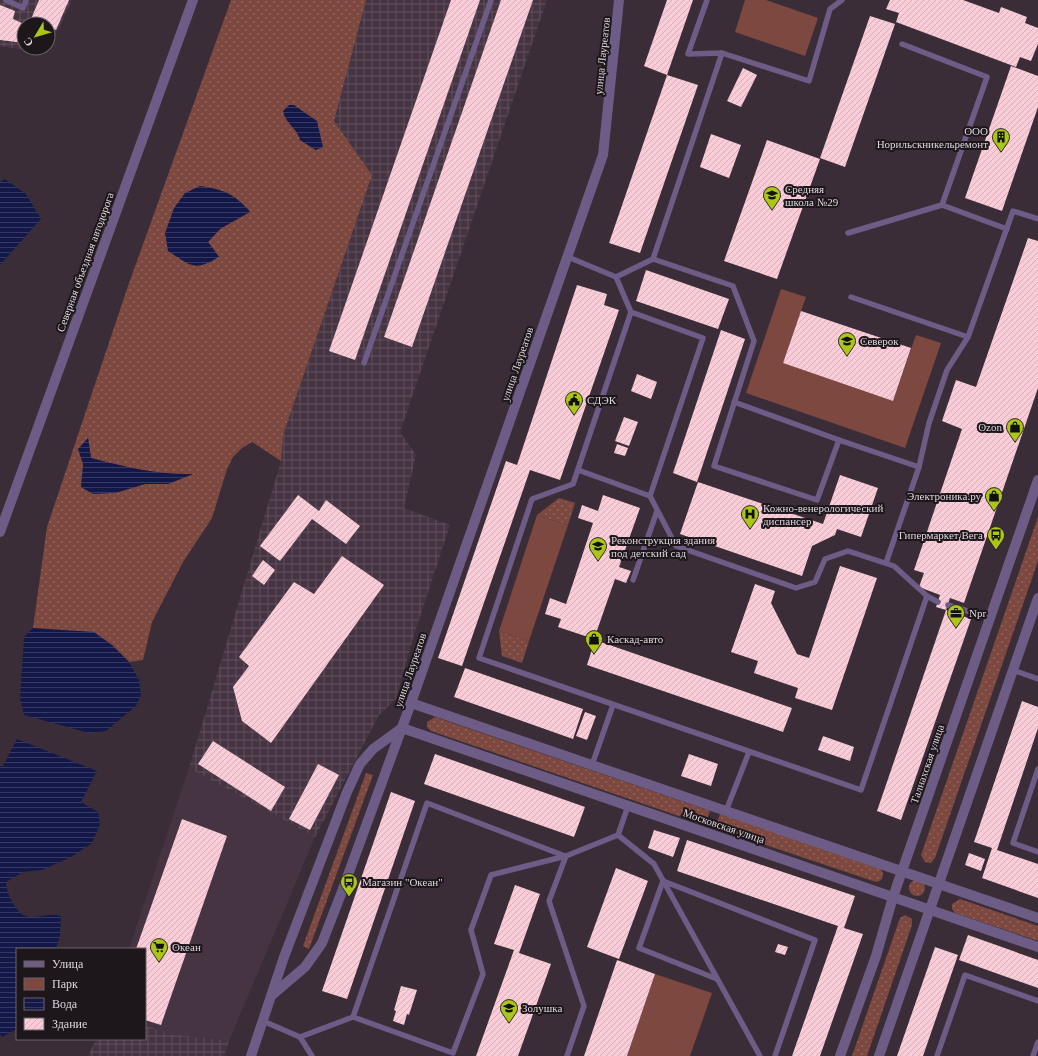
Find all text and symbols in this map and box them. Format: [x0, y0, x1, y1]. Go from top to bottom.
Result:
north arrow [16, 16, 56, 56]
street label: улица Лауреатов [592, 17, 612, 95]
text: С [21, 35, 35, 49]
place label: ООО Норильскникельремонт [877, 125, 988, 150]
building icon: ООО Норильскникельремонт [991, 127, 1011, 152]
place label: Средняя школа №29 [785, 183, 839, 208]
school or university icon: Средняя школа №29 [762, 185, 782, 210]
street label: Северная объездная автодорога [54, 191, 116, 333]
street label: улица Лауреатов [499, 325, 535, 403]
school or university icon: Северок [837, 331, 857, 356]
place label: Северок [860, 335, 899, 347]
public building icon: СДЭК [564, 390, 584, 415]
place label: СДЭК [587, 394, 617, 406]
shop icon: Ozon [1005, 417, 1025, 442]
place label: Ozon [978, 421, 1002, 433]
shop icon: Электроника.ру [984, 486, 1004, 511]
place label: Электроника.ру [907, 490, 981, 502]
place label: Кожно-венерологический диспансер [763, 502, 883, 527]
hospital icon: Кожно-венерологический диспансер [740, 504, 760, 529]
bus stop icon: Гипермаркет Вега [986, 525, 1006, 550]
place label: Гипермаркет Вега [899, 529, 983, 541]
place label: Реконструкция здания под детский сад [611, 534, 715, 559]
school or university icon: Реконструкция здания под детский сад [588, 536, 608, 561]
office icon: Npr [946, 603, 966, 628]
place label: Npr [969, 607, 986, 619]
shop icon: Каскад-авто [584, 629, 604, 654]
street label: улица Лауреатов [392, 631, 428, 709]
place label: Каскад-авто [607, 633, 664, 645]
street label: Талнахская улица [908, 723, 946, 805]
street label: Московская улица [682, 806, 766, 846]
bus stop icon: Магазин "Океан" [339, 872, 359, 897]
place label: Магазин "Океан" [362, 876, 443, 888]
supermarket icon: Океан [149, 937, 169, 962]
place label: Океан [172, 941, 201, 953]
legend [16, 948, 146, 1040]
text: Улица [52, 957, 84, 971]
text: Парк [52, 977, 78, 991]
text: Вода [52, 997, 78, 1011]
school or university icon: Золушка [499, 998, 519, 1023]
place label: Золушка [522, 1002, 563, 1014]
text: Здание [52, 1017, 87, 1031]

